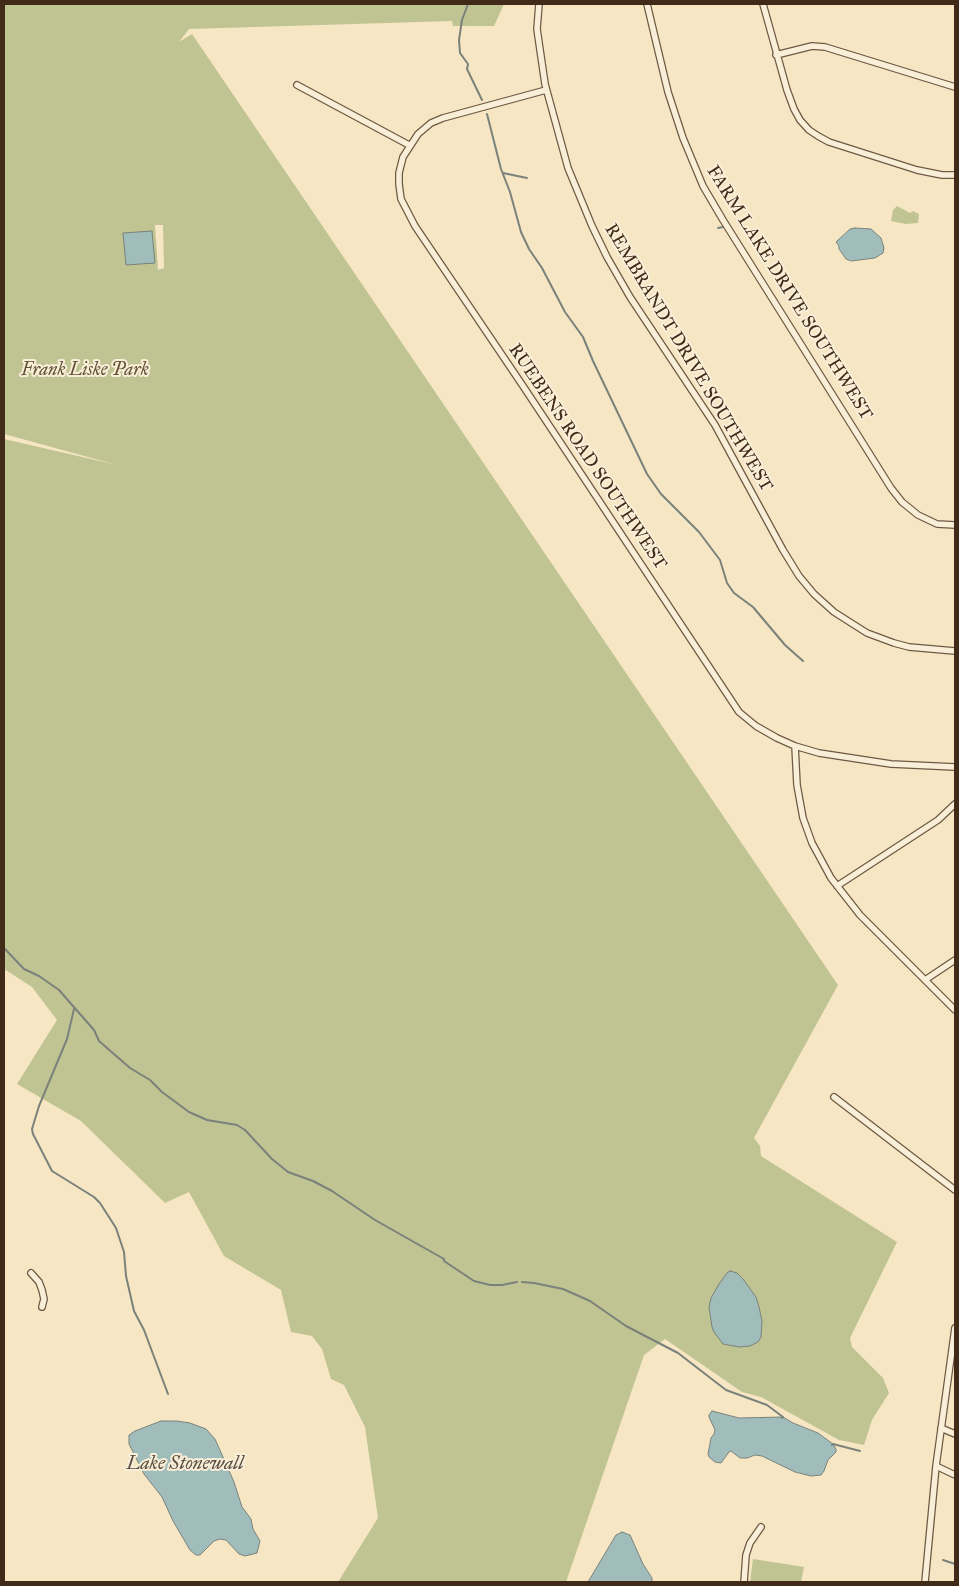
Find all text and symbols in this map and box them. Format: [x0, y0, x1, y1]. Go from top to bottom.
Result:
street label: FARM LAKE DRIVE SOUTHWEST [701, 162, 877, 424]
street label: REMBRANDT DRIVE SOUTHWEST [599, 220, 777, 496]
street label: RUEBENS ROAD SOUTHWEST [503, 340, 671, 574]
park label: Frank Liske Park [21, 360, 149, 382]
water label: Lake Stonewall [127, 1453, 243, 1475]

